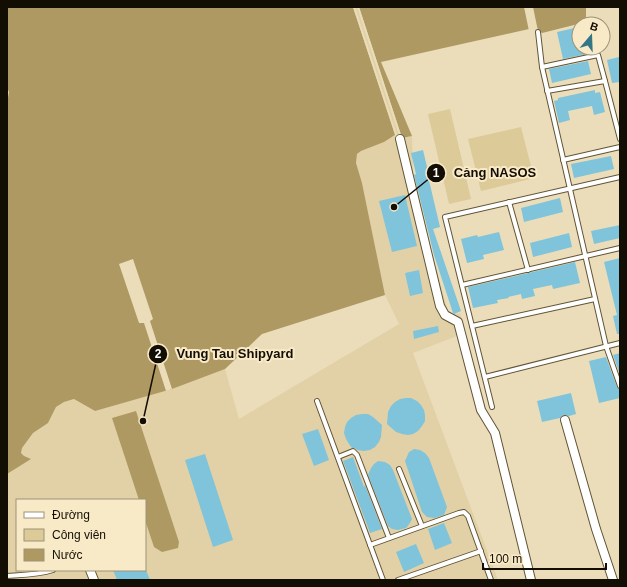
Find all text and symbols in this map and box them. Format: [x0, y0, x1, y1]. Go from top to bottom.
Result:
north arrow [571, 16, 611, 56]
text: B [589, 20, 600, 34]
callout: Cảng NASOS [426, 160, 544, 185]
text: Cảng NASOS [454, 165, 536, 180]
text: 1 [433, 166, 440, 180]
callout: Vung Tau Shipyard [148, 341, 301, 366]
text: Vung Tau Shipyard [176, 346, 294, 361]
text: 2 [155, 347, 162, 361]
legend [16, 499, 146, 571]
text: Đường [52, 508, 90, 522]
text: Công viên [52, 528, 106, 542]
scale bar [483, 545, 606, 571]
text: Nước [52, 548, 83, 562]
text: 100 m [489, 552, 522, 566]

